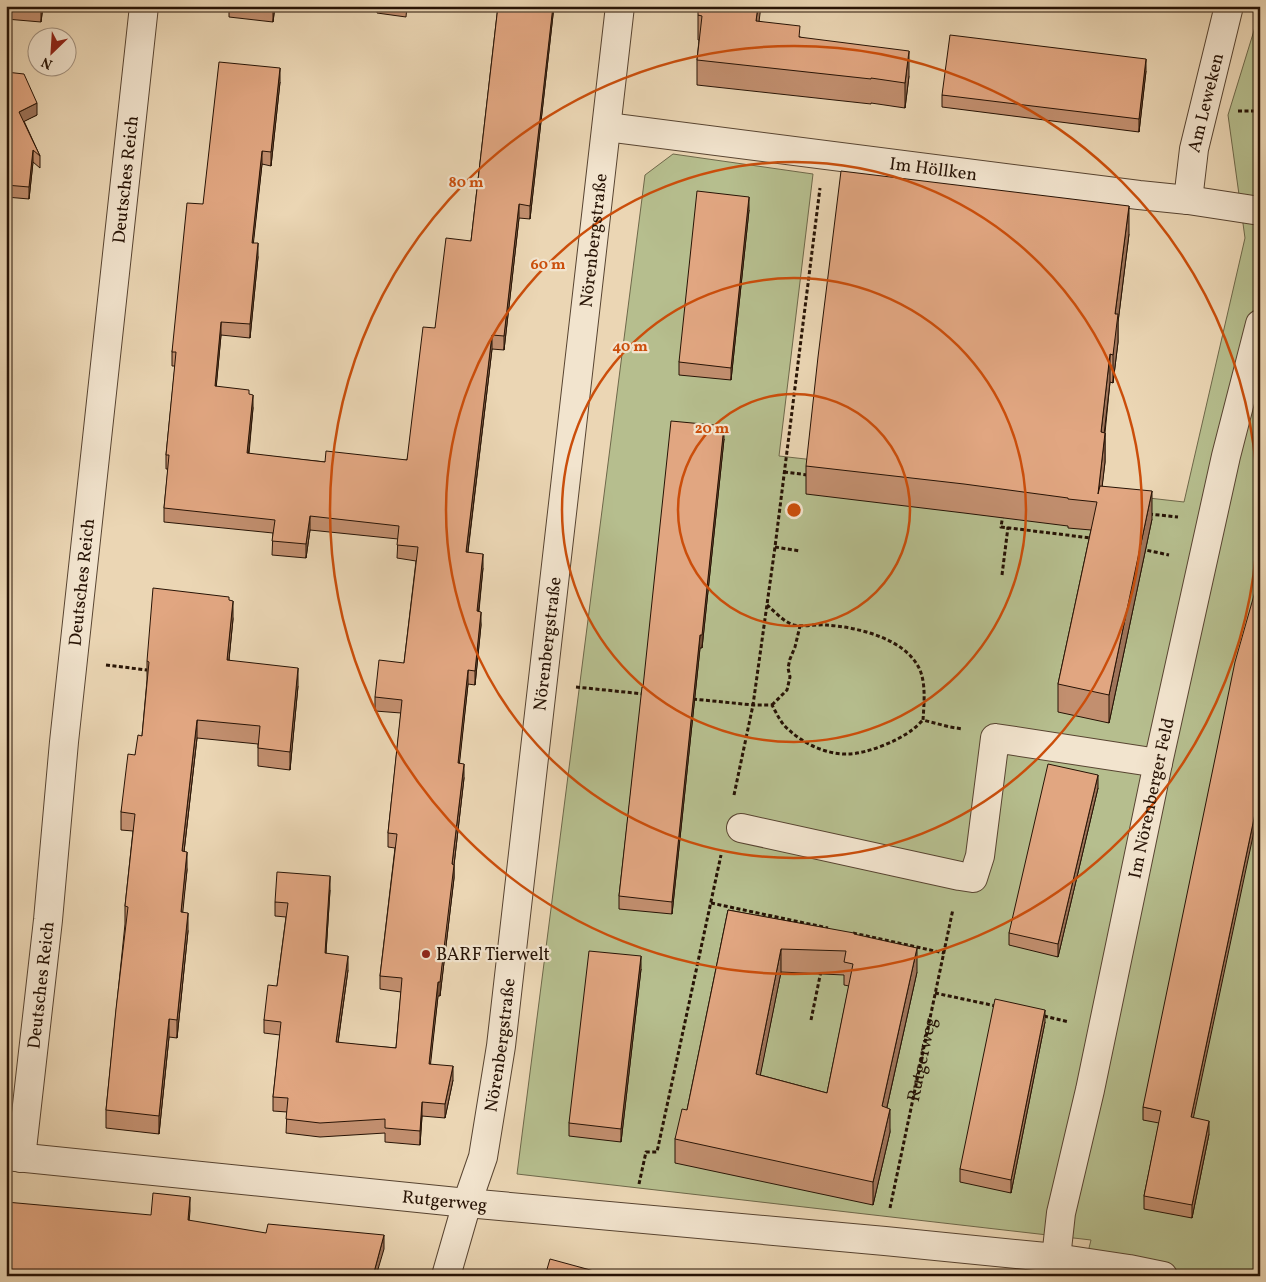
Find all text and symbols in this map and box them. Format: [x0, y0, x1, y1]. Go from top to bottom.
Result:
north arrow [28, 28, 78, 78]
street label: Am Leweken [1183, 50, 1231, 156]
text: N [39, 52, 56, 73]
street label: Deutsches Reich [107, 114, 146, 245]
street label: Im Höllken [888, 152, 979, 188]
street label: Nörenbergstraße [575, 172, 615, 309]
text: 80 m [449, 173, 484, 194]
text: 60 m [531, 255, 566, 276]
text: 40 m [612, 337, 648, 358]
text: 20 m [695, 419, 730, 440]
centre of rings [785, 501, 803, 519]
street label: Deutsches Reich [63, 517, 102, 648]
street label: Nörenbergstraße [528, 576, 569, 712]
street label: Im Nörenberger Feld [1123, 716, 1182, 881]
street label: Deutsches Reich [22, 920, 62, 1050]
place label: BARF Tierwelt [436, 943, 550, 968]
marker: BARF Tierwelt [420, 948, 432, 960]
street label: Nörenbergstraße [479, 977, 523, 1114]
street label: Rutgerweg [902, 1015, 944, 1104]
street label: Rutgerweg [401, 1185, 488, 1219]

